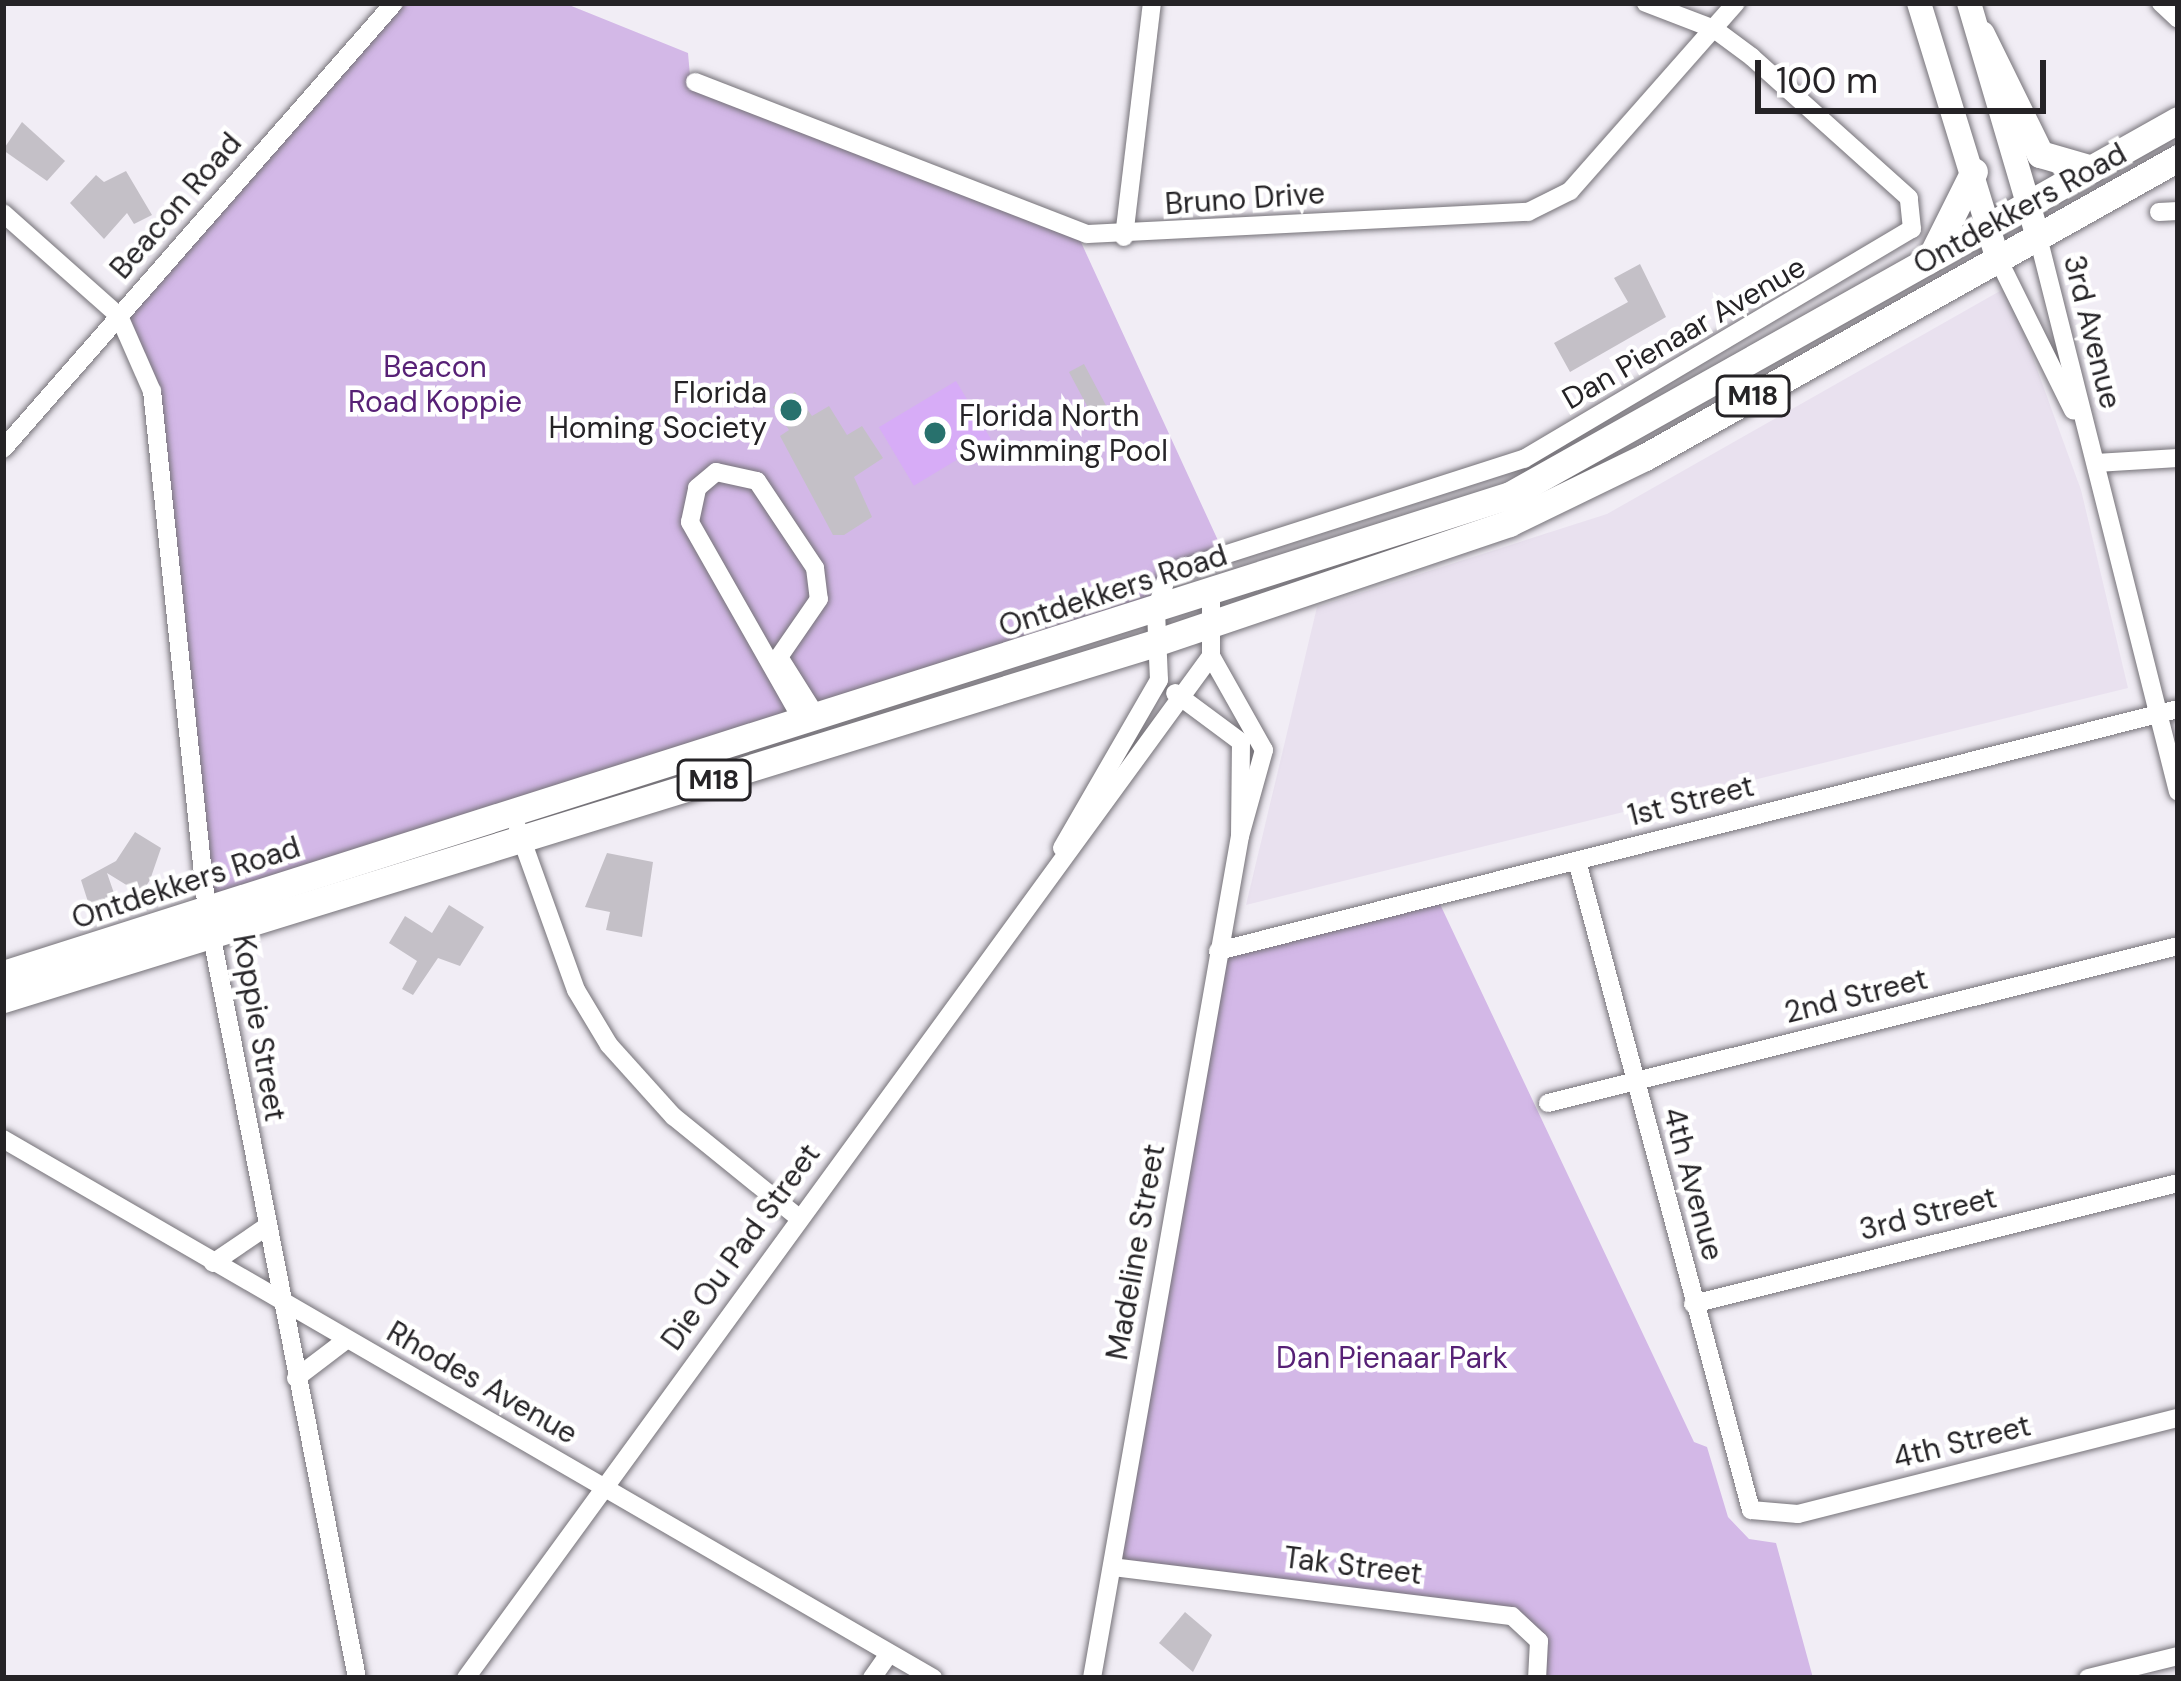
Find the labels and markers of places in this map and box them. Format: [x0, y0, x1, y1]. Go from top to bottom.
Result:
place label: Florida Homing Society [548, 375, 767, 446]
marker: Florida Homing Society [778, 397, 804, 423]
place label: Florida North Swimming Pool [959, 398, 1168, 468]
marker: Florida North Swimming Pool [922, 420, 948, 446]

